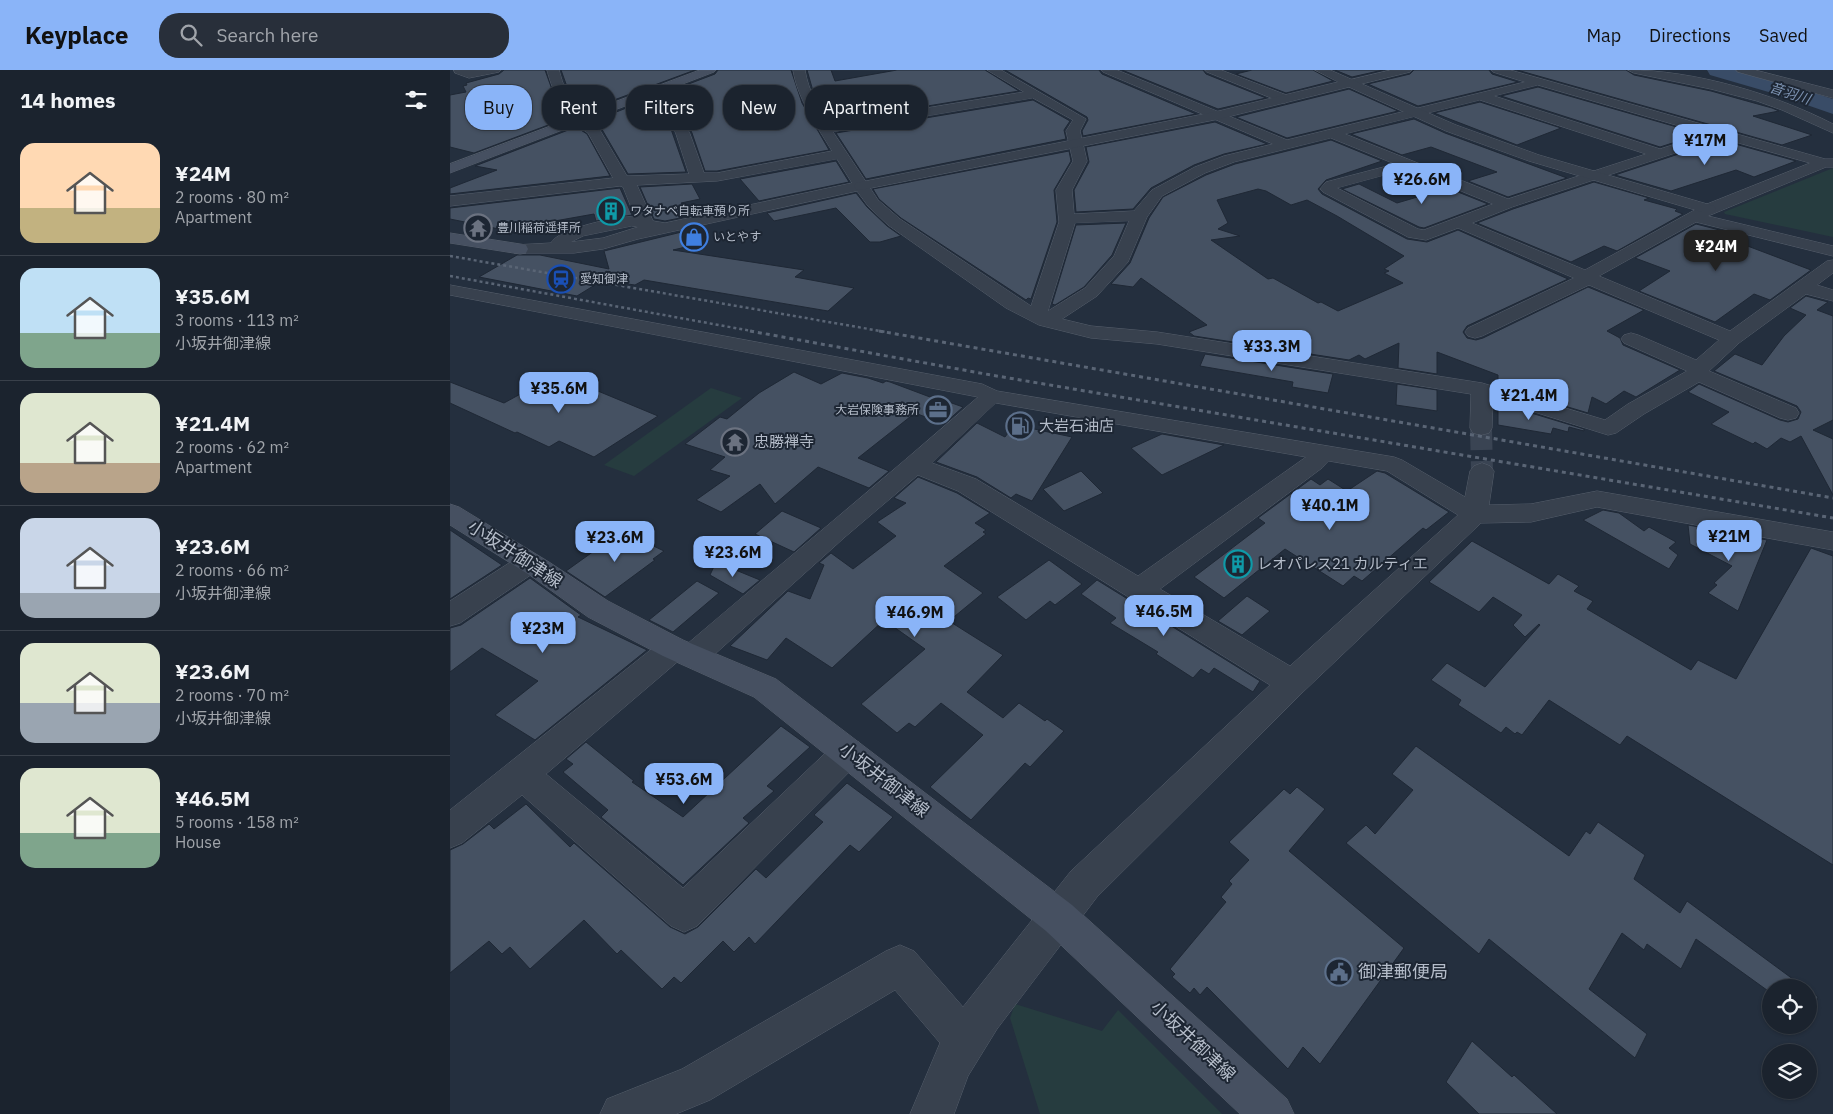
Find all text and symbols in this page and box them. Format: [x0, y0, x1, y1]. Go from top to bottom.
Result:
search box [159, 13, 509, 58]
text: Keyplace [25, 19, 129, 51]
icon: search [177, 21, 205, 49]
text: Search here [217, 23, 318, 47]
text: Map [1586, 24, 1621, 47]
text: Directions [1649, 24, 1731, 47]
text: Saved [1759, 24, 1808, 47]
water label: 音羽川 [1767, 78, 1815, 109]
chip: Buy [465, 85, 532, 130]
chip: Rent [542, 85, 616, 130]
chip: Filters [626, 85, 713, 130]
chip: New [723, 85, 795, 130]
chip: Apartment [805, 85, 928, 130]
text: 14 homes [20, 86, 116, 114]
icon: filters [402, 86, 430, 114]
pin: ¥17M [1675, 124, 1735, 166]
text: ¥17M [1684, 130, 1726, 150]
text: ¥24M [175, 159, 231, 187]
pin: ¥26.6M [1381, 162, 1463, 205]
icon: home [60, 163, 120, 223]
text: ¥26.6M [1393, 169, 1451, 189]
text: 2 rooms · 80 m² [175, 187, 289, 207]
building icon: ワタナベ自転車預り所 [596, 196, 626, 226]
place label: ワタナベ自転車預り所 [630, 203, 750, 218]
text: Apartment [175, 207, 252, 227]
temple icon: 豊川稲荷遥拝所 [463, 213, 493, 243]
place label: 豊川稲荷遥拝所 [497, 220, 581, 235]
shop icon: いとやす [679, 222, 709, 252]
place label: いとやす [713, 229, 761, 244]
pin: ¥24M [1686, 230, 1746, 272]
text: ¥24M [1695, 236, 1737, 256]
station icon: 愛知御津 [546, 264, 576, 294]
place label: 愛知御津 [580, 271, 628, 286]
text: ¥35.6M [175, 282, 250, 310]
icon: home [60, 288, 120, 348]
text: 3 rooms · 113 m² [175, 310, 299, 330]
pin: ¥33.3M [1231, 330, 1313, 372]
text: 小坂井御津線 [175, 333, 271, 353]
text: ¥33.3M [1243, 336, 1301, 356]
pin: ¥35.6M [518, 372, 600, 414]
text: ¥35.6M [530, 378, 588, 398]
pin: ¥21.4M [1488, 378, 1570, 421]
text: ¥21.4M [1500, 385, 1558, 405]
office icon: 大岩保険事務所 [923, 395, 953, 425]
place label: 大岩保険事務所 [835, 402, 919, 417]
text: ¥21.4M [175, 409, 250, 437]
fuel station icon: 大岩石油店 [1005, 411, 1035, 441]
icon: home [60, 413, 120, 473]
place label: 大岩石油店 [1039, 416, 1114, 435]
temple icon: 忠勝禅寺 [720, 427, 750, 457]
place label: 忠勝禅寺 [754, 432, 814, 451]
text: 2 rooms · 62 m² [175, 437, 289, 457]
text: Apartment [175, 457, 252, 477]
pin: ¥40.1M [1289, 488, 1371, 531]
text: ¥40.1M [1301, 495, 1359, 515]
street label: 小坂井御津線 [464, 515, 567, 593]
pin: ¥23.6M [574, 520, 656, 563]
pin: ¥21M [1699, 520, 1759, 562]
text: ¥21M [1708, 526, 1750, 546]
text: ¥23.6M [586, 527, 644, 547]
text: ¥23.6M [175, 532, 250, 560]
pin: ¥23.6M [692, 536, 774, 578]
icon: home [60, 538, 120, 598]
text: ¥23.6M [704, 542, 762, 562]
building icon: レオパレス21 カルティエ [1223, 549, 1253, 579]
place label: レオパレス21 カルティエ [1257, 554, 1428, 573]
text: 2 rooms · 66 m² [175, 560, 289, 580]
text: 小坂井御津線 [175, 583, 271, 603]
pin: ¥46.5M [1123, 594, 1205, 637]
pin: ¥46.9M [874, 596, 956, 638]
text: ¥46.5M [1135, 601, 1193, 621]
text: ¥46.9M [886, 602, 944, 622]
pin: ¥23M [513, 612, 573, 654]
text: ¥23M [522, 618, 564, 638]
text: ¥23.6M [175, 657, 250, 685]
icon: home [60, 663, 120, 723]
text: 2 rooms · 70 m² [175, 685, 289, 705]
text: 小坂井御津線 [175, 708, 271, 728]
street label: 小坂井御津線 [835, 737, 934, 822]
pin: ¥53.6M [643, 762, 725, 805]
text: ¥53.6M [655, 769, 713, 789]
text: ¥46.5M [175, 784, 250, 812]
icon: home [60, 788, 120, 848]
text: 5 rooms · 158 m² [175, 812, 299, 832]
text: House [175, 832, 221, 852]
public building icon: 御津郵便局 [1324, 957, 1354, 987]
place label: 御津郵便局 [1358, 960, 1448, 983]
map controls [1762, 979, 1817, 1099]
button: locate [1762, 979, 1817, 1034]
street label: 小坂井御津線 [1146, 995, 1241, 1086]
button: layers [1762, 1044, 1817, 1099]

